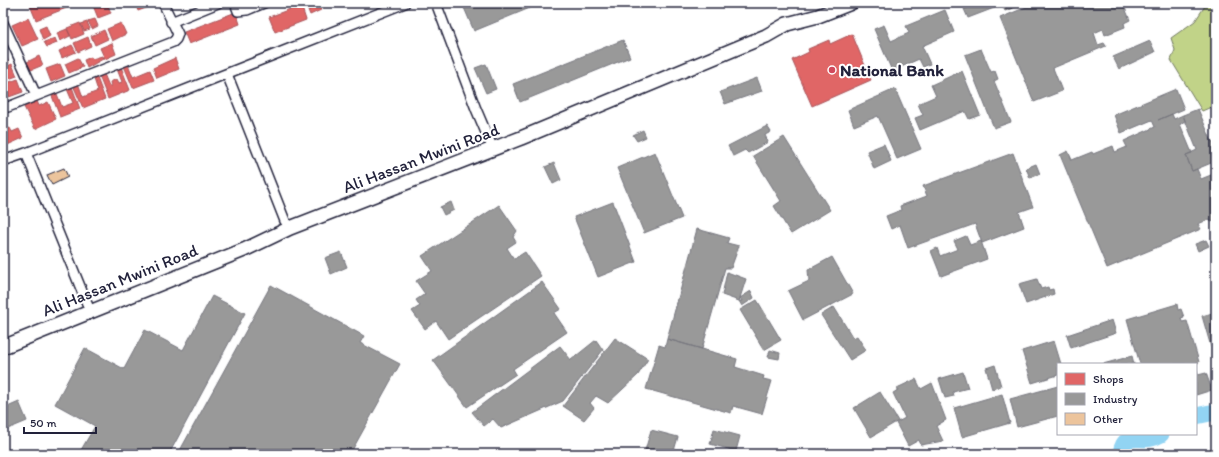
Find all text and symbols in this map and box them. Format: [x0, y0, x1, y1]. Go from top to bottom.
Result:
place label: National Bank [840, 60, 944, 80]
marker: National Bank [827, 65, 837, 75]
street label: Ali Hassan Mwini Road [340, 119, 503, 197]
street label: Ali Hassan Mwini Road [39, 239, 201, 320]
legend [1057, 363, 1197, 435]
text: Shops [1093, 372, 1124, 386]
text: Industry [1093, 392, 1138, 406]
scale bar [24, 409, 96, 435]
text: Other [1093, 412, 1123, 426]
text: 50 m [30, 416, 56, 430]

